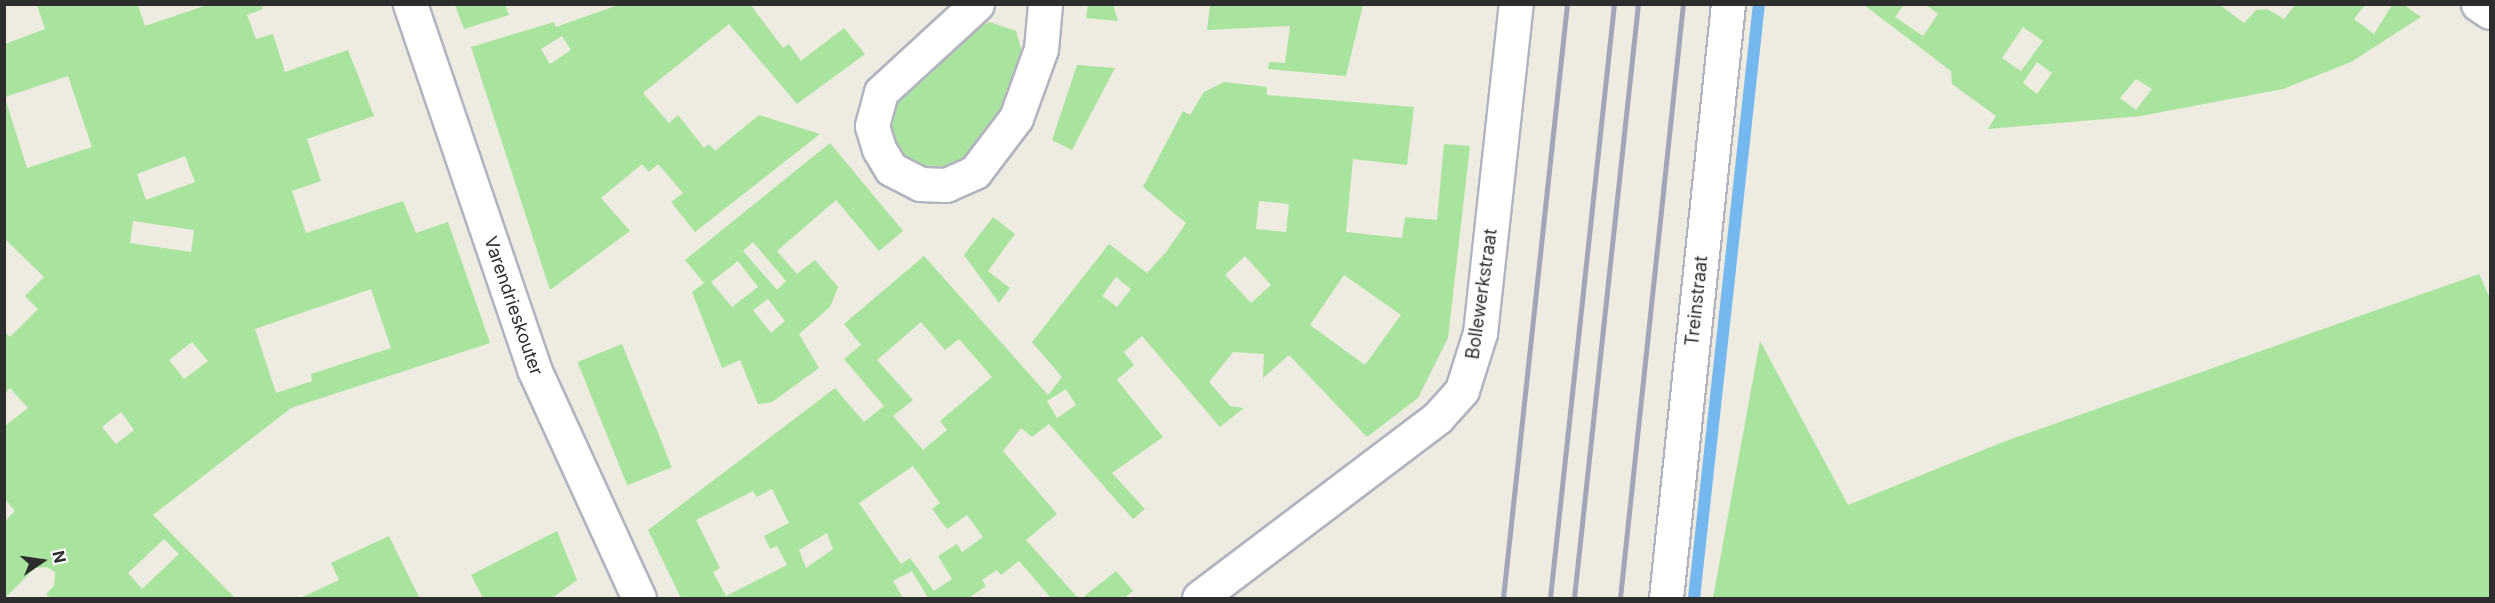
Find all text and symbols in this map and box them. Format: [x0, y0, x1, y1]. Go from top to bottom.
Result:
street label: Bollewerkstraat [1462, 227, 1502, 361]
street label: Varendrieskouter [479, 234, 547, 378]
street label: Treinstraat [1682, 255, 1712, 347]
north arrow [12, 531, 72, 591]
text: N [48, 549, 71, 565]

